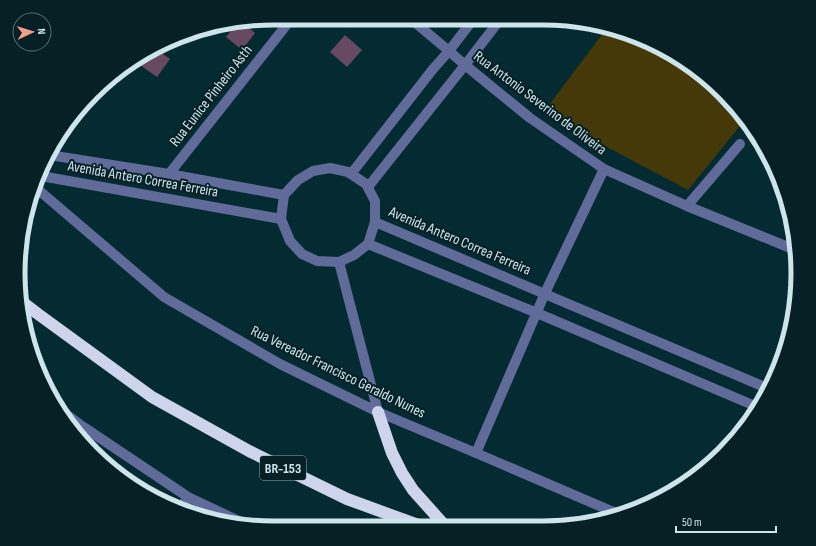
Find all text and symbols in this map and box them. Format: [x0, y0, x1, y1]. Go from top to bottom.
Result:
north arrow [12, 12, 52, 52]
text: N [35, 28, 48, 35]
street label: Rua Eunice Pinheiro Asth [165, 41, 257, 151]
street label: Rua Antonio Severino de Oliveira [470, 47, 610, 159]
street label: Avenida Antero Correa Ferreira [65, 156, 220, 202]
street label: Avenida Antero Correa Ferreira [385, 202, 534, 280]
street label: Rua Vereador Francisco Geraldo Nunes [247, 321, 429, 423]
road number: BR-153 [260, 456, 306, 480]
scale bar [676, 508, 776, 534]
text: 50 m [682, 515, 702, 530]

